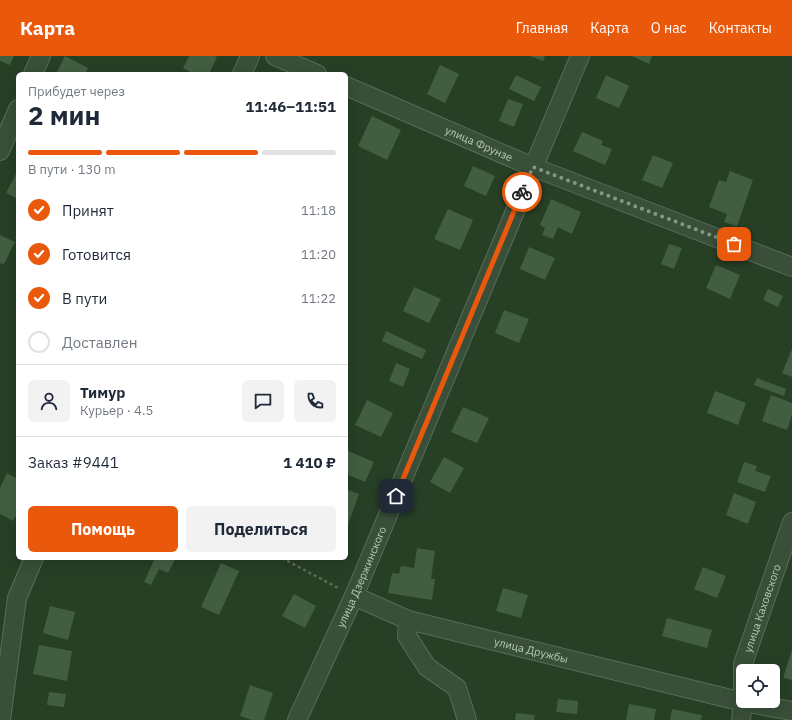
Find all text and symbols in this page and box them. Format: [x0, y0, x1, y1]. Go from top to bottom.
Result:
text: Карта [20, 16, 75, 40]
text: Главная [516, 19, 568, 37]
text: Карта [590, 19, 629, 37]
text: О нас [651, 19, 687, 37]
text: Контакты [709, 19, 772, 37]
text: Прибудет через [28, 83, 125, 100]
text: 11:46–11:51 [245, 97, 336, 116]
text: 2 мин [28, 98, 100, 132]
street label: улица Фрунзе [443, 123, 515, 164]
text: В пути · 130 m [28, 161, 116, 178]
courier [502, 172, 542, 212]
icon: bike [511, 181, 533, 203]
icon: check [28, 199, 50, 221]
text: Принят [62, 201, 114, 220]
text: 11:18 [301, 202, 336, 219]
pin [717, 227, 751, 261]
icon: bag [723, 233, 745, 255]
icon: check [28, 243, 50, 265]
text: Готовится [62, 245, 131, 264]
text: 11:20 [301, 246, 336, 263]
icon: check [28, 287, 50, 309]
text: В пути [62, 289, 107, 308]
text: 11:22 [301, 290, 336, 307]
text: Доставлен [62, 333, 138, 352]
button: person [28, 380, 70, 422]
button: chat [242, 380, 284, 422]
button: phone [294, 380, 336, 422]
text: Тимур [80, 383, 125, 402]
text: Курьер · 4.5 [80, 402, 153, 419]
text: Заказ #9441 [28, 453, 119, 472]
text: 1 410 ₽ [283, 453, 336, 472]
pin [379, 479, 413, 513]
icon: home [385, 485, 407, 507]
button: Помощь [28, 506, 178, 552]
button: Поделиться [186, 506, 336, 552]
street label: улица Дзержинского [334, 524, 389, 630]
street label: улица Каховского [741, 562, 784, 654]
street label: улица Дружбы [493, 634, 570, 666]
map controls [736, 664, 780, 708]
button: locate [736, 664, 780, 708]

